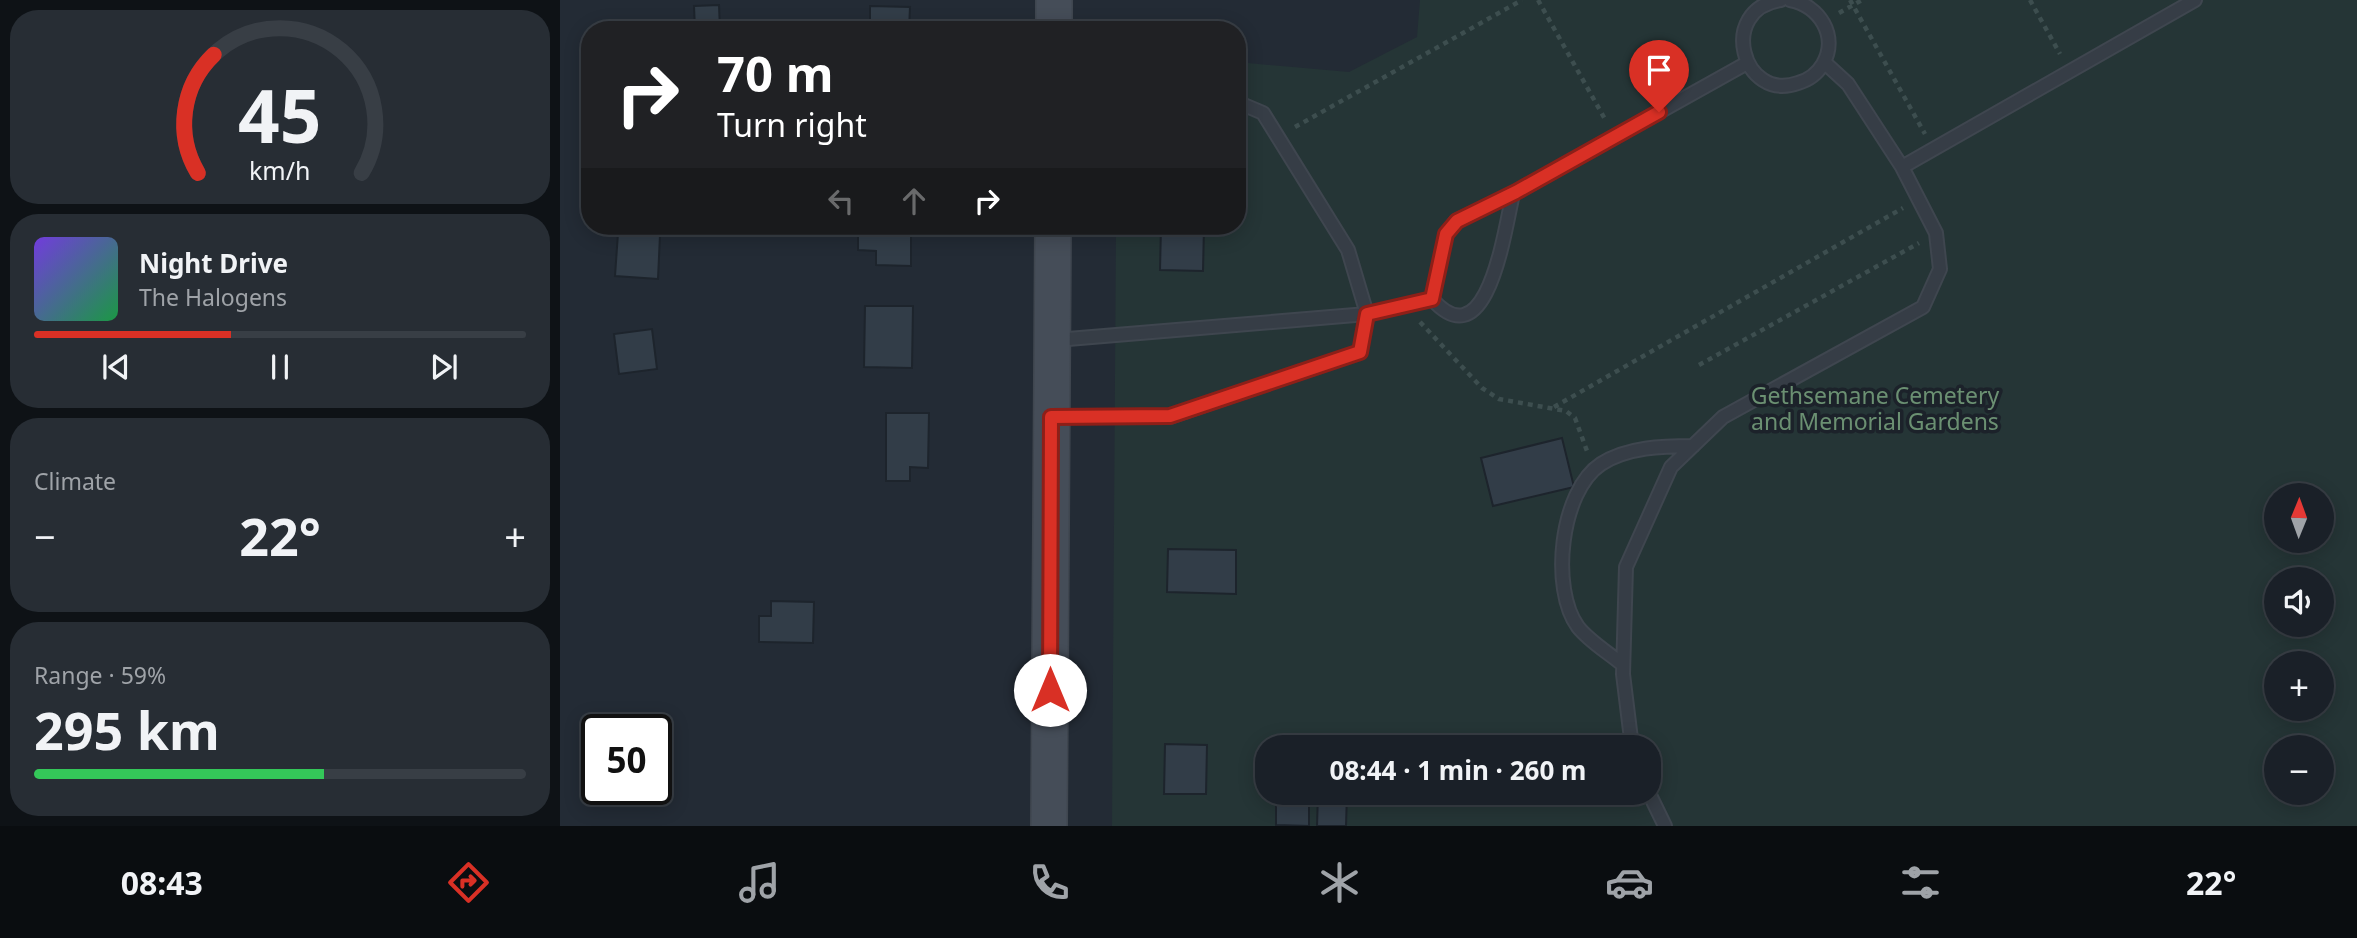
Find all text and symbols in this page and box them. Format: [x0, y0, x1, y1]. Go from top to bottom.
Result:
text: 70 m [717, 40, 834, 106]
pin [1629, 40, 1689, 112]
icon: right [602, 49, 693, 140]
icon: arrive [1640, 51, 1678, 89]
text: 45 [238, 65, 322, 164]
text: Turn right [717, 103, 867, 146]
text: km/h [249, 153, 311, 187]
icon: left [822, 182, 860, 220]
icon: ahead [895, 182, 933, 220]
icon: right [968, 182, 1006, 220]
text: Night Drive [139, 245, 288, 281]
text: The Halogens [139, 281, 287, 313]
icon: previous [97, 348, 135, 386]
icon: pause [261, 348, 299, 386]
icon: next [425, 348, 463, 386]
park label: Gethsemane Cemetery and Memorial Gardens [1751, 379, 1999, 437]
text: Climate [34, 465, 116, 497]
north arrow [2264, 483, 2334, 553]
map controls [2264, 483, 2334, 805]
text: 22° [239, 500, 321, 571]
text: − [34, 510, 56, 562]
text: + [504, 510, 526, 562]
button: sound [2264, 567, 2334, 637]
button: + [2264, 651, 2334, 721]
position arrow [1013, 653, 1087, 727]
text: Range · 59% [34, 659, 166, 691]
text: 295 km [34, 694, 220, 765]
speed limit sign: 50 [581, 714, 672, 805]
button: − [2264, 735, 2334, 805]
text: 08:44 · 1 min · 260 m [1330, 752, 1586, 788]
icon: directions [444, 858, 493, 907]
icon: music [735, 858, 784, 907]
icon: phone [1025, 858, 1074, 907]
icon: climate [1315, 858, 1364, 907]
icon: car [1605, 858, 1654, 907]
icon: filters [1896, 858, 1945, 907]
text: 08:43 [121, 861, 203, 904]
text: 22° [2186, 861, 2236, 904]

